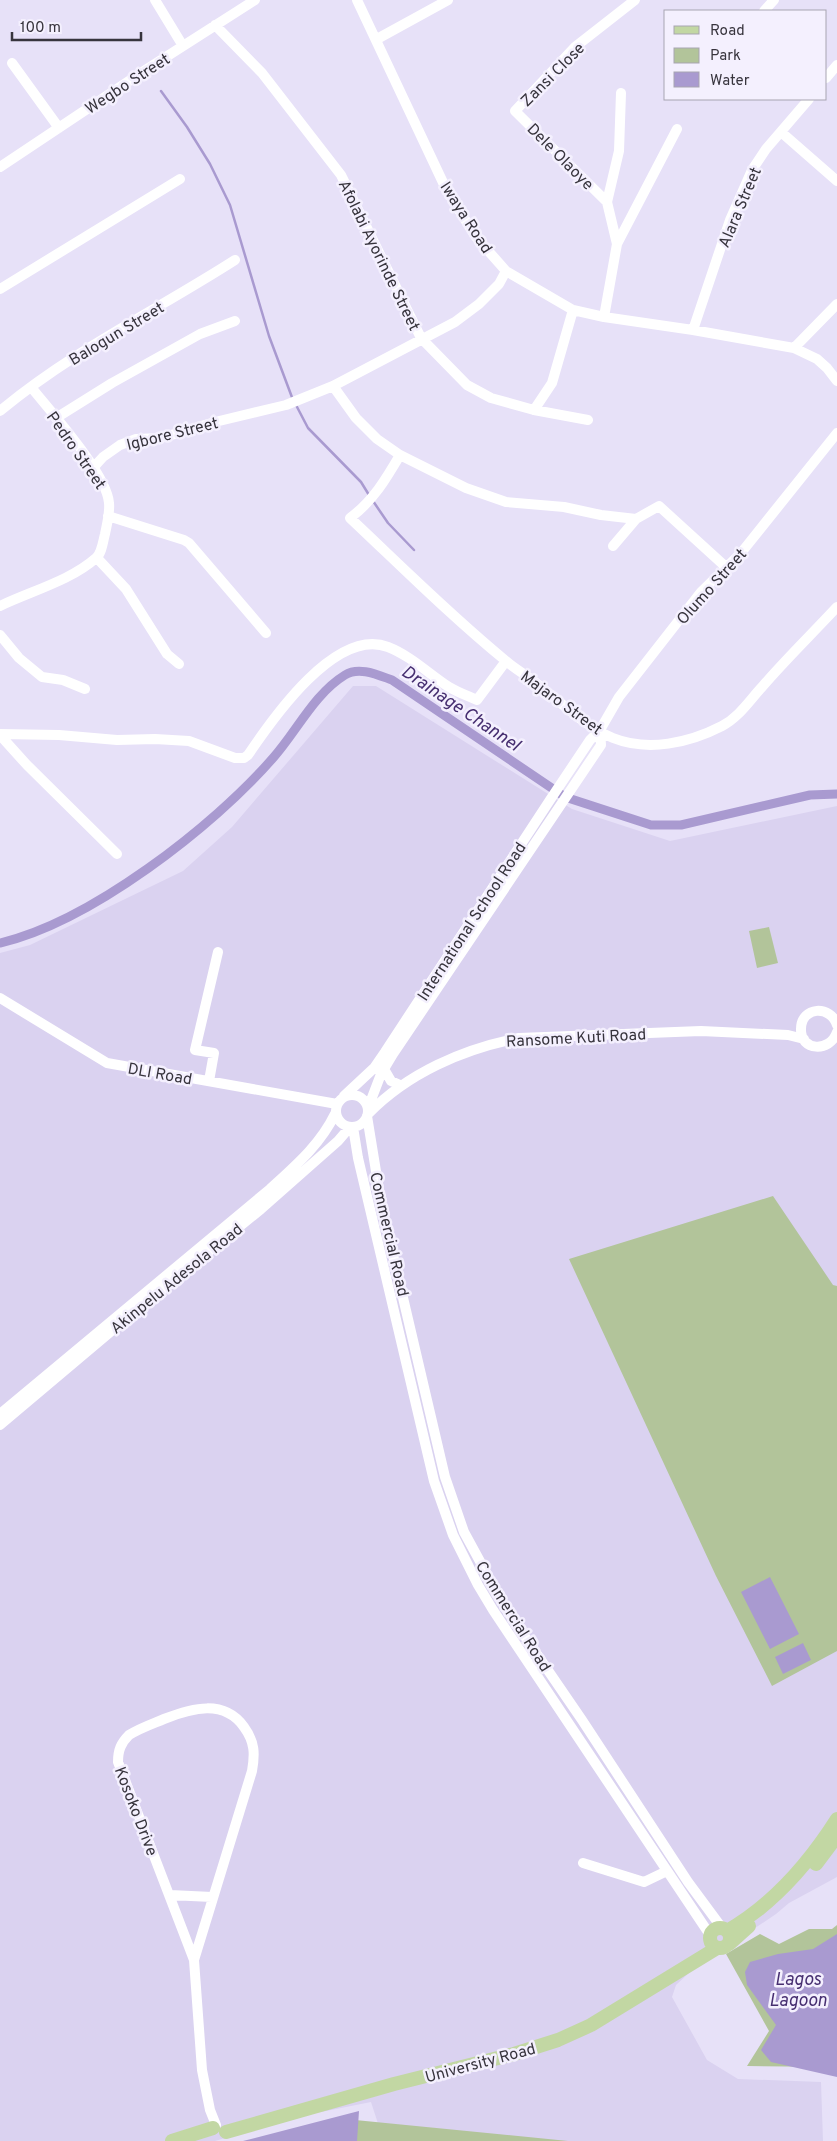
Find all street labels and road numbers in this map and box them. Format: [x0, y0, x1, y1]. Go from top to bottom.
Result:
street label: Zansi Close [517, 39, 590, 112]
street label: Wegbo Street [82, 50, 174, 119]
street label: Dele Olaoye [522, 120, 597, 195]
street label: Alara Street [715, 164, 767, 251]
street label: Afolabi Ayorinde Street [333, 177, 423, 335]
street label: Iwaya Road [435, 178, 496, 258]
street label: Balogun Street [66, 298, 168, 371]
street label: Pedro Street [41, 408, 110, 494]
street label: Igbore Street [125, 414, 220, 456]
street label: Olumo Street [673, 545, 752, 630]
street label: Majaro Street [516, 667, 606, 740]
street label: International School Road [414, 839, 531, 1005]
street label: Ransome Kuti Road [505, 1025, 647, 1053]
street label: DLI Road [126, 1059, 193, 1090]
street label: Commercial Road [364, 1170, 412, 1299]
street label: Akinpelu Adesola Road [107, 1220, 248, 1339]
street label: Commercial Road [470, 1558, 554, 1676]
street label: Kosoko Drive [109, 1764, 161, 1859]
street label: University Road [423, 2040, 538, 2088]

